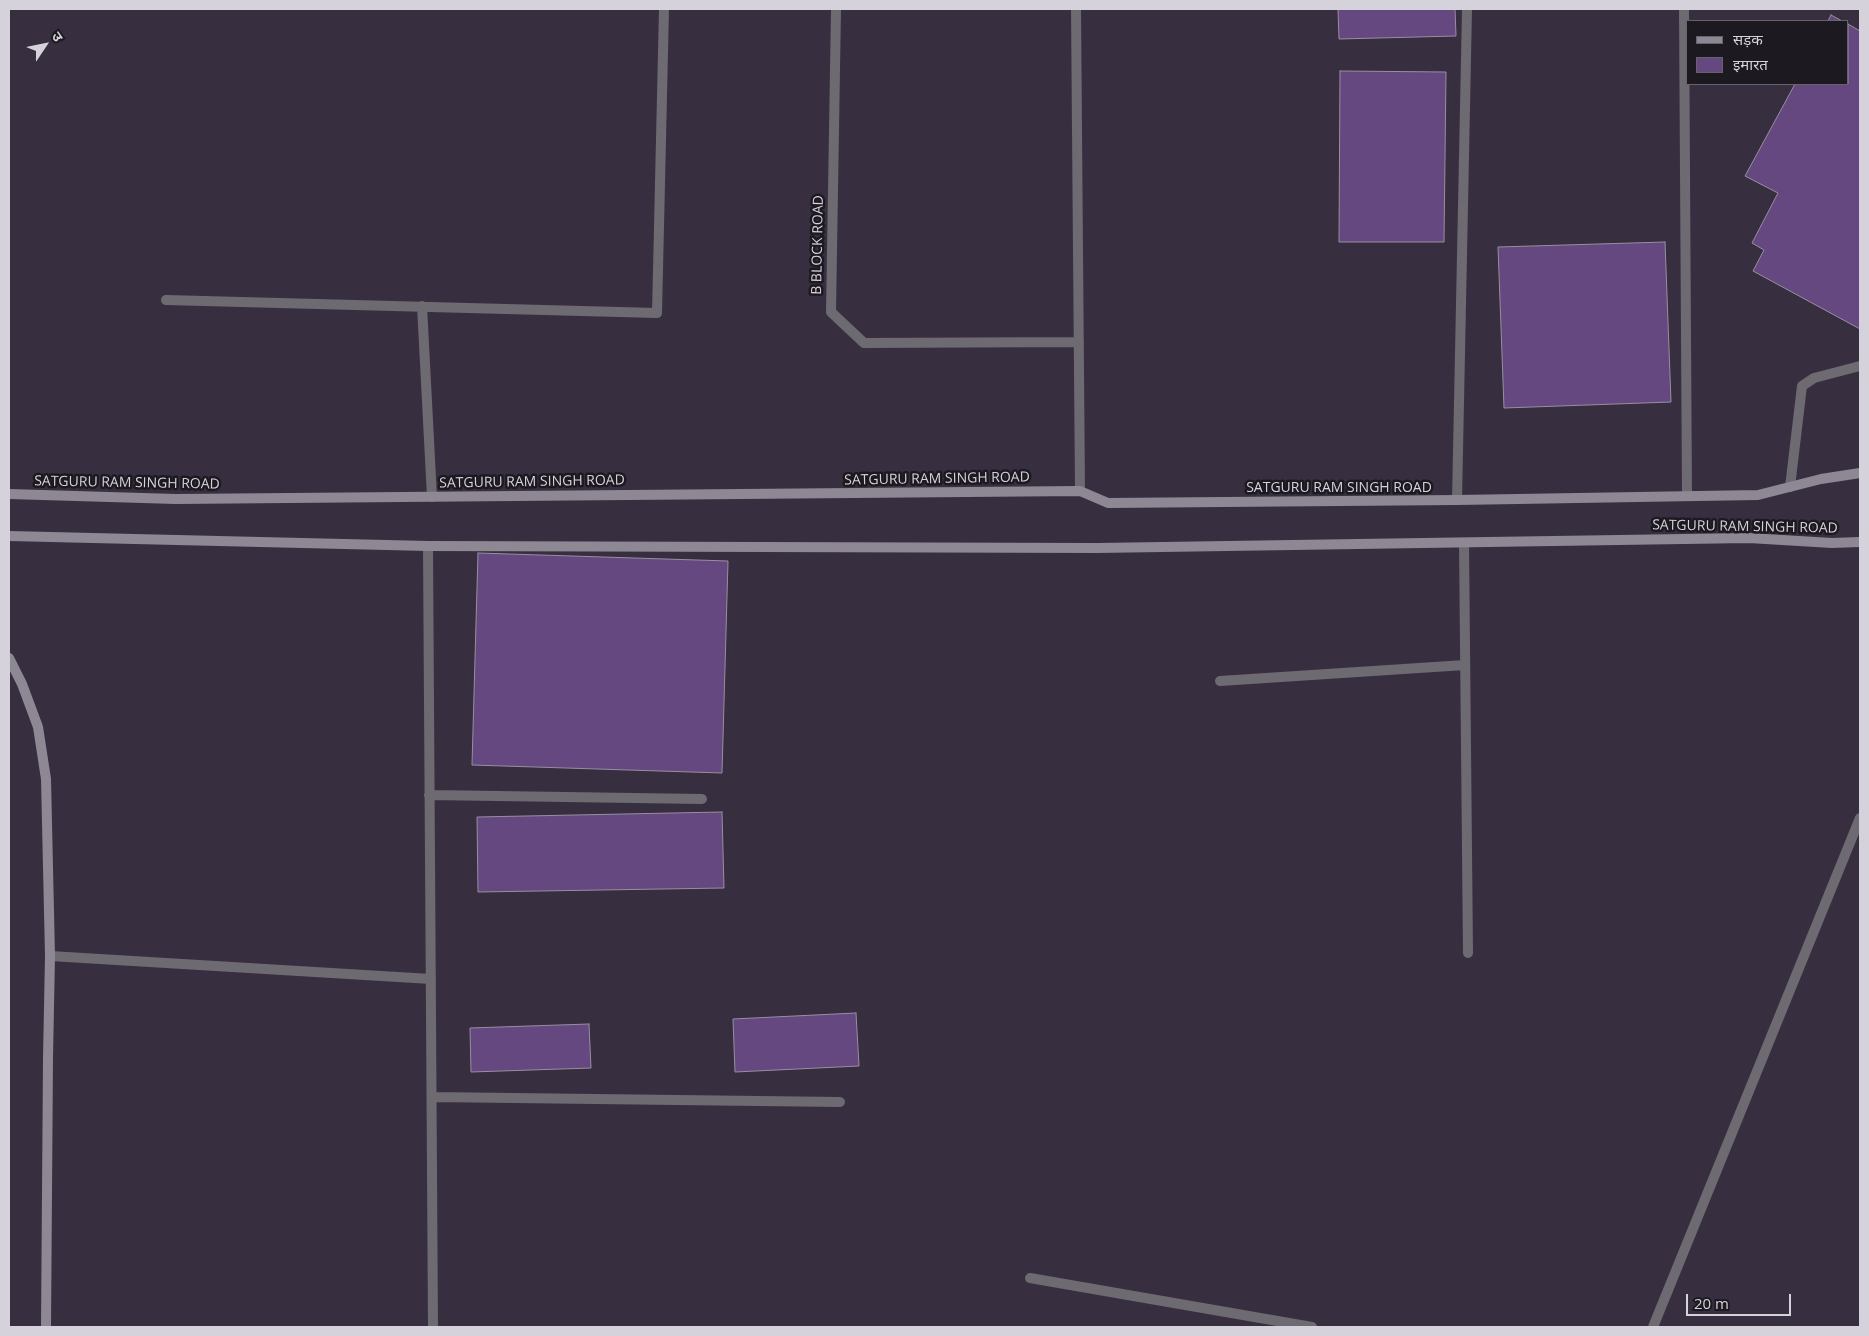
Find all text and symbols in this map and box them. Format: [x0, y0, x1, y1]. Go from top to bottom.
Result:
north arrow [20, 20, 70, 70]
legend [1686, 20, 1849, 85]
text: उ [48, 28, 68, 45]
text: सड़क [1733, 29, 1763, 49]
text: इमारत [1733, 54, 1768, 74]
street label: B BLOCK ROAD [809, 195, 827, 295]
street label: SATGURU RAM SINGH ROAD [844, 469, 1030, 489]
street label: SATGURU RAM SINGH ROAD [439, 472, 625, 492]
street label: SATGURU RAM SINGH ROAD [34, 473, 220, 493]
street label: SATGURU RAM SINGH ROAD [1246, 480, 1432, 496]
street label: SATGURU RAM SINGH ROAD [1652, 517, 1838, 537]
scale bar [1689, 1284, 1794, 1316]
text: 20 m [1694, 1293, 1729, 1313]

